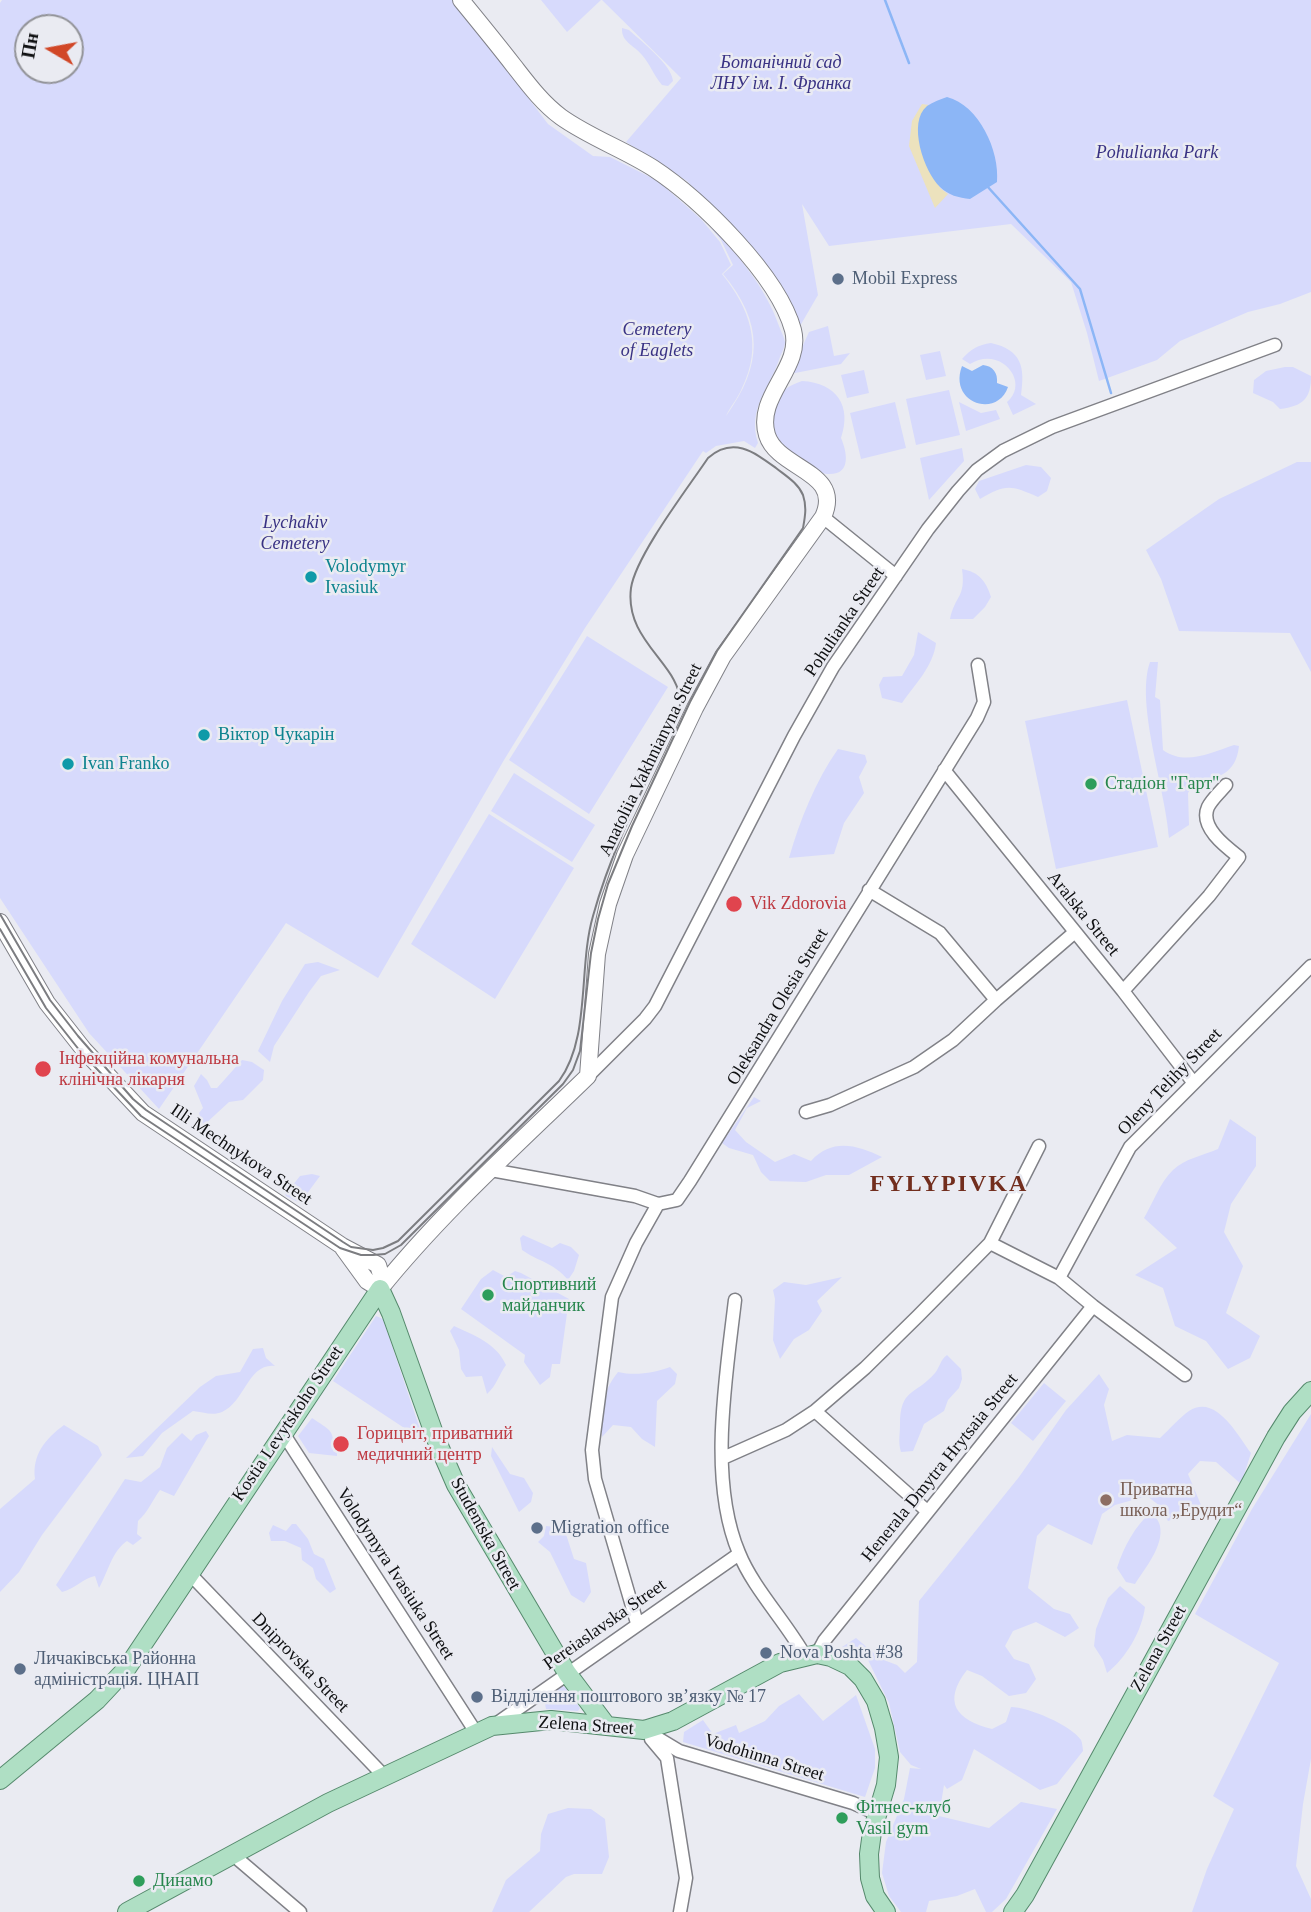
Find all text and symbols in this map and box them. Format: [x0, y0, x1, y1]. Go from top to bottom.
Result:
north arrow [14, 14, 84, 84]
text: Пн [17, 31, 42, 60]
park label: Ботанічний сад ЛНУ ім. І. Франка [711, 52, 851, 94]
park label: Pohulianka Park [1096, 142, 1218, 164]
place label: Mobil Express [852, 268, 957, 290]
marker: Mobil Express [830, 271, 846, 287]
park label: Cemetery of Eaglets [621, 319, 693, 362]
park label: Lychakiv Cemetery [261, 512, 329, 554]
place label: Volodymyr Ivasiuk [325, 556, 406, 598]
street label: Pohulianka Street [800, 563, 890, 681]
marker: Volodymyr Ivasiuk [303, 569, 319, 585]
street label: Anatoliia Vakhnianyna Street [595, 660, 707, 860]
place label: Віктор Чукарін [218, 724, 334, 746]
marker: Віктор Чукарін [196, 727, 212, 743]
place label: Ivan Franko [82, 753, 169, 775]
marker: Ivan Franko [60, 756, 76, 772]
place label: Стадіон "Гарт" [1105, 773, 1219, 795]
marker: Стадіон "Гарт" [1083, 776, 1099, 792]
street label: Aralska Street [1042, 867, 1124, 961]
place label: Vik Zdorovia [750, 893, 846, 915]
marker: Vik Zdorovia [724, 894, 744, 914]
street label: Oleksandra Olesia Street [723, 925, 833, 1089]
street label: Oleny Telihy Street [1113, 1024, 1227, 1140]
place label: Інфекційна комунальна клінічна лікарня [59, 1048, 239, 1090]
marker: Інфекційна комунальна клінічна лікарня [33, 1059, 53, 1079]
street label: Illi Mechnykova Street [166, 1100, 316, 1210]
district label: FYLYPIVKA [871, 1171, 1027, 1199]
place label: Спортивний майданчик [502, 1274, 596, 1316]
marker: Спортивний майданчик [480, 1287, 496, 1303]
street label: Kostia Levytskoho Street [228, 1342, 348, 1506]
street label: Henerala Dmytra Hrytsaia Street [857, 1369, 1023, 1567]
place label: Горицвіт, приватний медичний центр [357, 1423, 513, 1466]
marker: Горицвіт, приватний медичний центр [331, 1434, 351, 1454]
street label: Studentska Street [445, 1474, 525, 1594]
place label: Приватна школа „Ерудит“ [1120, 1479, 1242, 1522]
street label: Volodymyra Ivasiuka Street [331, 1484, 459, 1664]
marker: Приватна школа „Ерудит“ [1098, 1492, 1114, 1508]
place label: Migration office [551, 1517, 669, 1539]
marker: Migration office [529, 1520, 545, 1536]
street label: Pereiaslavska Street [540, 1575, 670, 1675]
street label: Zelena Street [1126, 1602, 1192, 1696]
street label: Dniprovska Street [247, 1609, 353, 1717]
place label: Nova Poshta #38 [780, 1642, 903, 1664]
marker: Nova Poshta #38 [758, 1645, 774, 1661]
place label: Личаківська Районна адміністрація. ЦНАП [34, 1648, 199, 1690]
marker: Личаківська Районна адміністрація. ЦНАП [12, 1661, 28, 1677]
place label: Відділення поштового зв’язку № 17 [491, 1686, 766, 1708]
marker: Відділення поштового зв’язку № 17 [469, 1689, 485, 1705]
street label: Zelena Street [538, 1712, 634, 1740]
street label: Vodohinna Street [701, 1730, 827, 1786]
place label: Фітнес-клуб Vasil gym [856, 1797, 951, 1840]
marker: Фітнес-клуб Vasil gym [834, 1810, 850, 1826]
place label: Динамо [153, 1870, 213, 1892]
marker: Динамо [131, 1873, 147, 1889]

